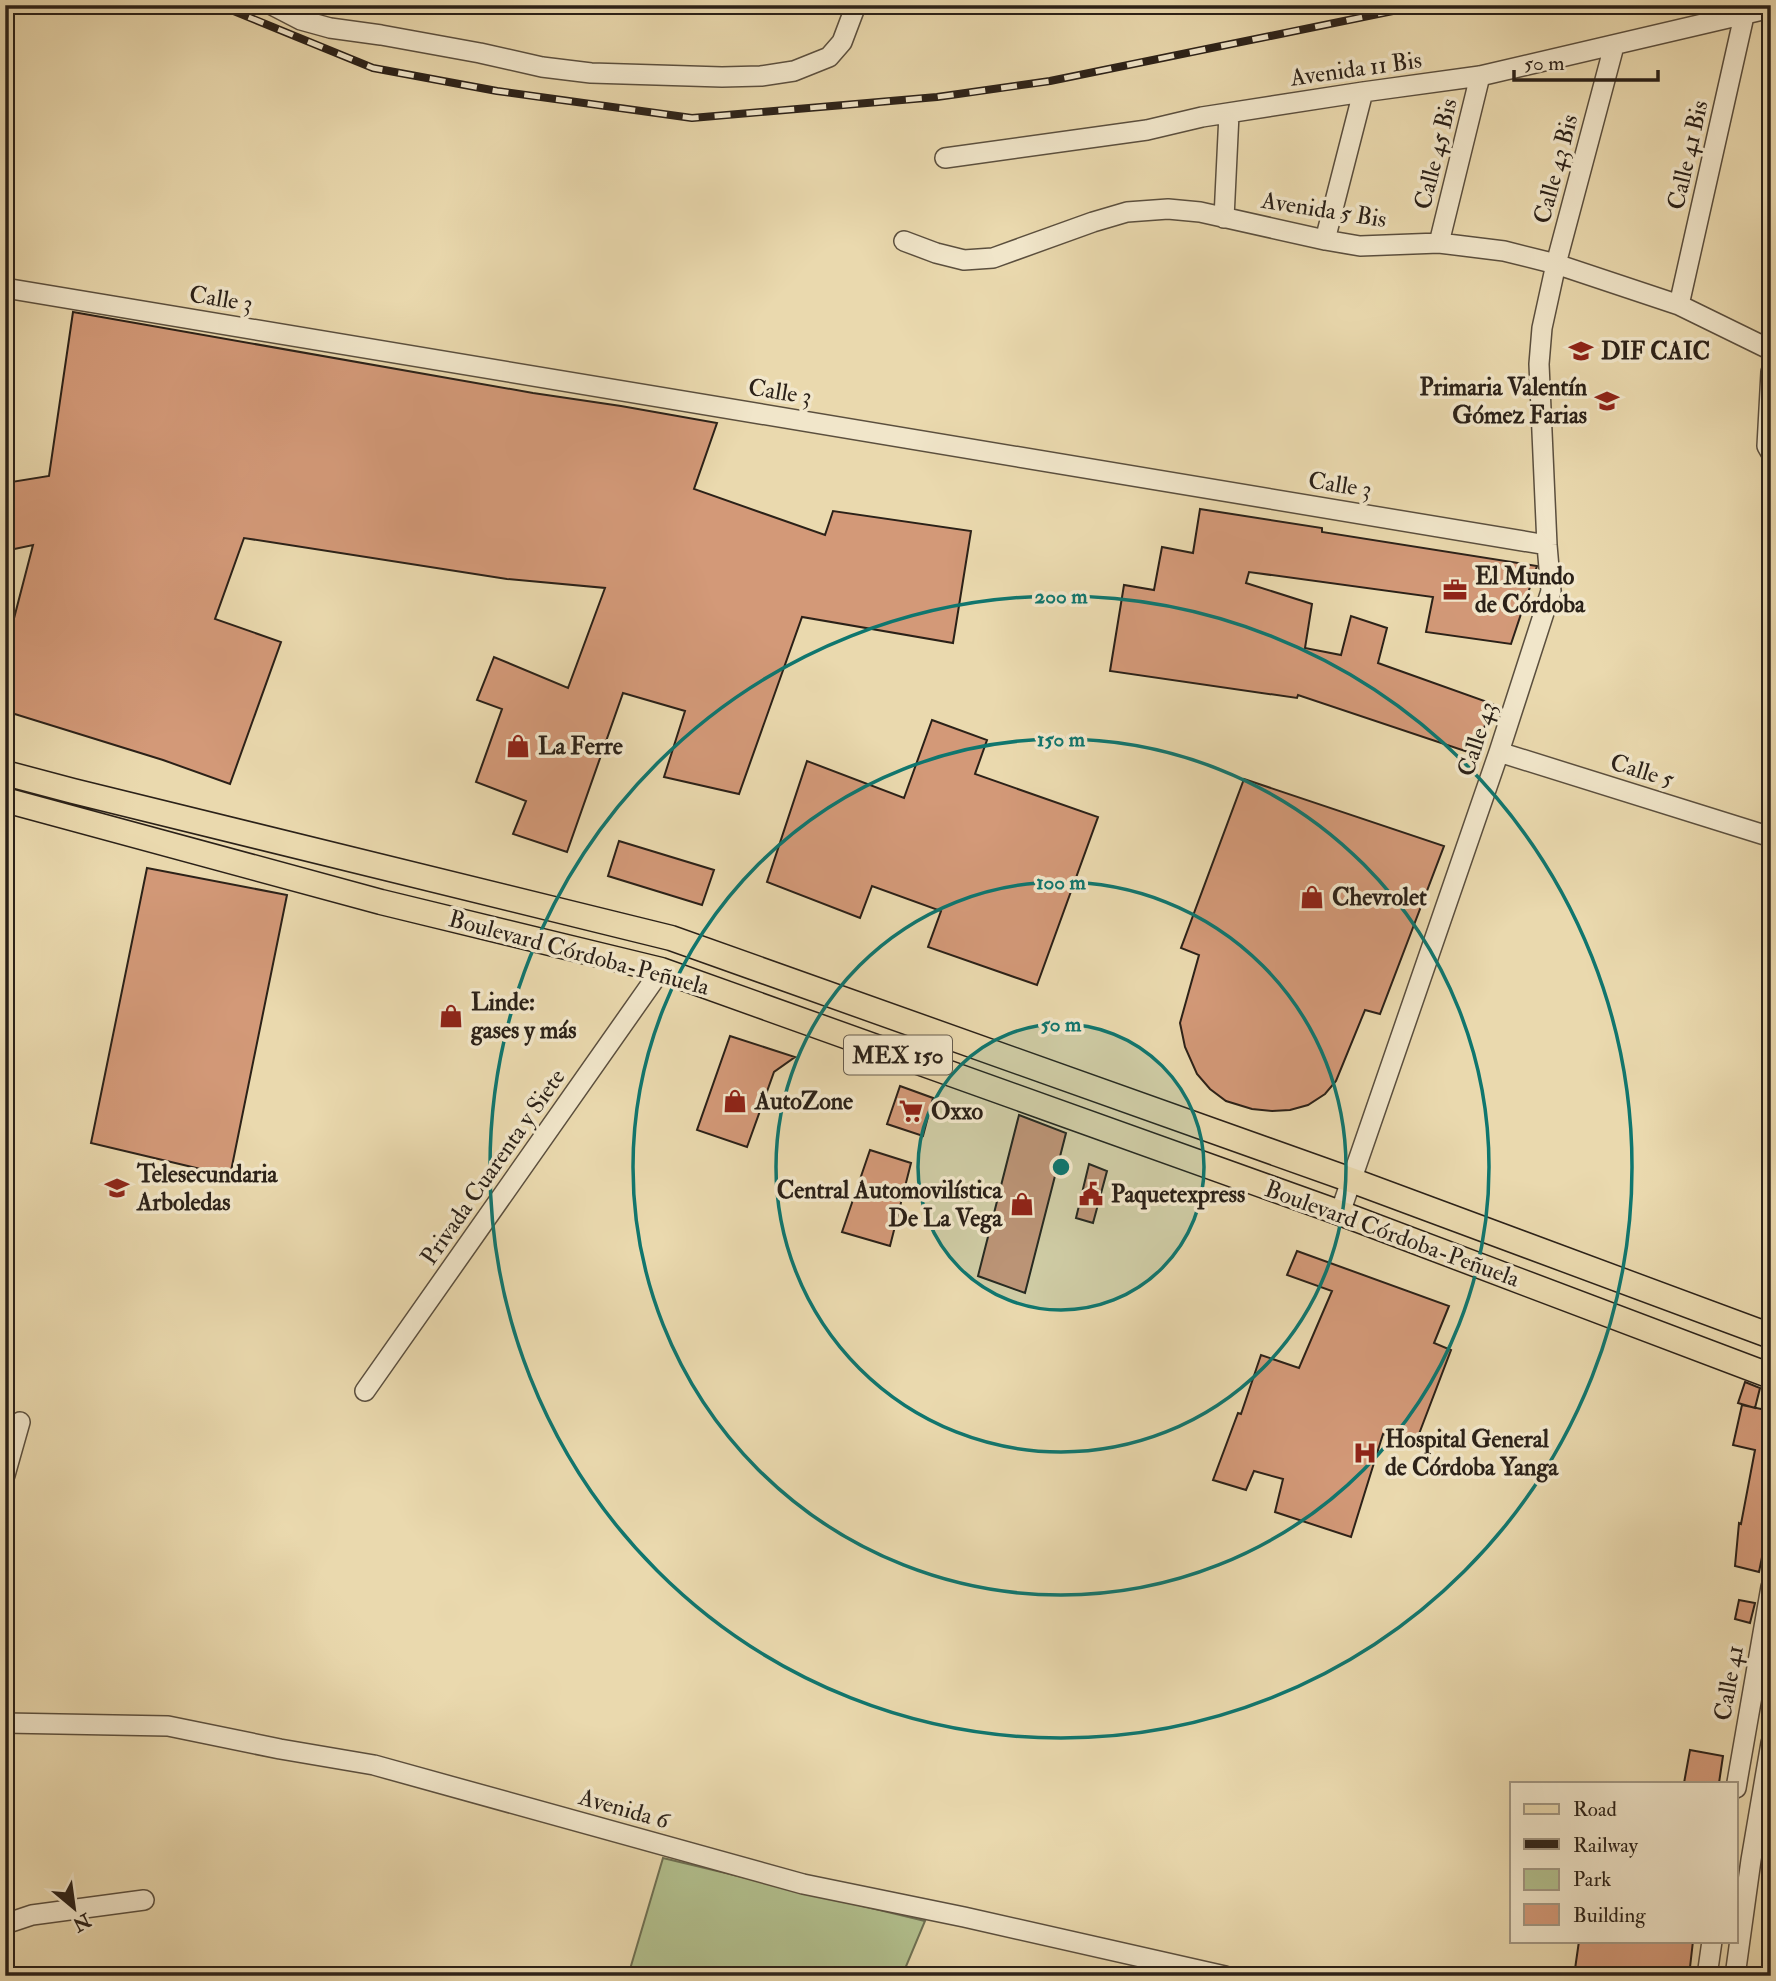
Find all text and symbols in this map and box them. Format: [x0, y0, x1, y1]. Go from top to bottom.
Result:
scale bar [1514, 38, 1657, 82]
street label: Avenida 11 Bis [1287, 44, 1424, 94]
text: 50 m [1524, 50, 1565, 77]
street label: Calle 45 Bis [1407, 95, 1465, 213]
street label: Calle 41 Bis [1660, 97, 1716, 213]
street label: Calle 43 Bis [1527, 111, 1585, 227]
street label: Avenida 5 Bis [1258, 185, 1389, 235]
street label: Calle 3 [187, 279, 255, 319]
place label: DIF CAIC [1601, 336, 1710, 367]
school or university icon: DIF CAIC [1567, 337, 1595, 365]
street label: Calle 3 [746, 372, 814, 412]
place label: Primaria Valentín Gómez Farias [1419, 372, 1588, 431]
school or university icon: Primaria Valentín Gómez Farias [1593, 387, 1621, 415]
street label: Calle 3 [1306, 465, 1374, 505]
place label: El Mundo de Córdoba [1475, 561, 1586, 620]
office icon: El Mundo de Córdoba [1441, 576, 1469, 604]
text: 200 m [1035, 583, 1088, 610]
street label: Calle 43 [1450, 698, 1504, 780]
text: 150 m [1037, 726, 1086, 753]
place label: La Ferre [538, 731, 623, 762]
shop icon: La Ferre [504, 732, 532, 760]
street label: Calle 5 [1606, 747, 1678, 795]
text: 100 m [1036, 869, 1087, 896]
place label: Chevrolet [1332, 882, 1427, 913]
shop icon: Chevrolet [1298, 883, 1326, 911]
street label: Boulevard Córdoba-Peñuela [445, 903, 714, 1003]
place label: Linde: gases y más [470, 987, 577, 1046]
shop icon: Linde: gases y más [437, 1002, 465, 1030]
text: 50 m [1041, 1011, 1082, 1038]
road number: MEX 150 [844, 1036, 952, 1074]
street label: Privada Cuarenta y Siete [414, 1063, 572, 1271]
place label: AutoZone [754, 1086, 853, 1117]
shop icon: AutoZone [721, 1087, 749, 1115]
place label: Oxxo [931, 1096, 984, 1127]
supermarket icon: Oxxo [897, 1097, 925, 1125]
centre of rings [1049, 1155, 1073, 1179]
place label: Telesecundaria Arboledas [136, 1159, 279, 1218]
street label: Boulevard Córdoba-Peñuela [1260, 1173, 1525, 1295]
school or university icon: Telesecundaria Arboledas [103, 1174, 131, 1202]
place label: Central Automovilística De La Vega [777, 1175, 1003, 1234]
place label: Paquetexpress [1111, 1179, 1245, 1210]
public building icon: Paquetexpress [1077, 1180, 1105, 1208]
shop icon: Central Automovilística De La Vega [1008, 1190, 1036, 1218]
place label: Hospital General de Córdoba Yanga [1385, 1424, 1559, 1483]
hospital icon: Hospital General de Córdoba Yanga [1351, 1439, 1379, 1467]
street label: Calle 41 [1707, 1643, 1751, 1723]
street label: Avenida 6 [574, 1781, 674, 1837]
legend [1510, 1782, 1738, 1942]
text: Road [1573, 1796, 1618, 1823]
text: Railway [1573, 1832, 1639, 1859]
text: Park [1573, 1866, 1611, 1893]
north arrow [38, 1872, 108, 1942]
text: Building [1573, 1902, 1646, 1929]
text: N [68, 1907, 96, 1937]

